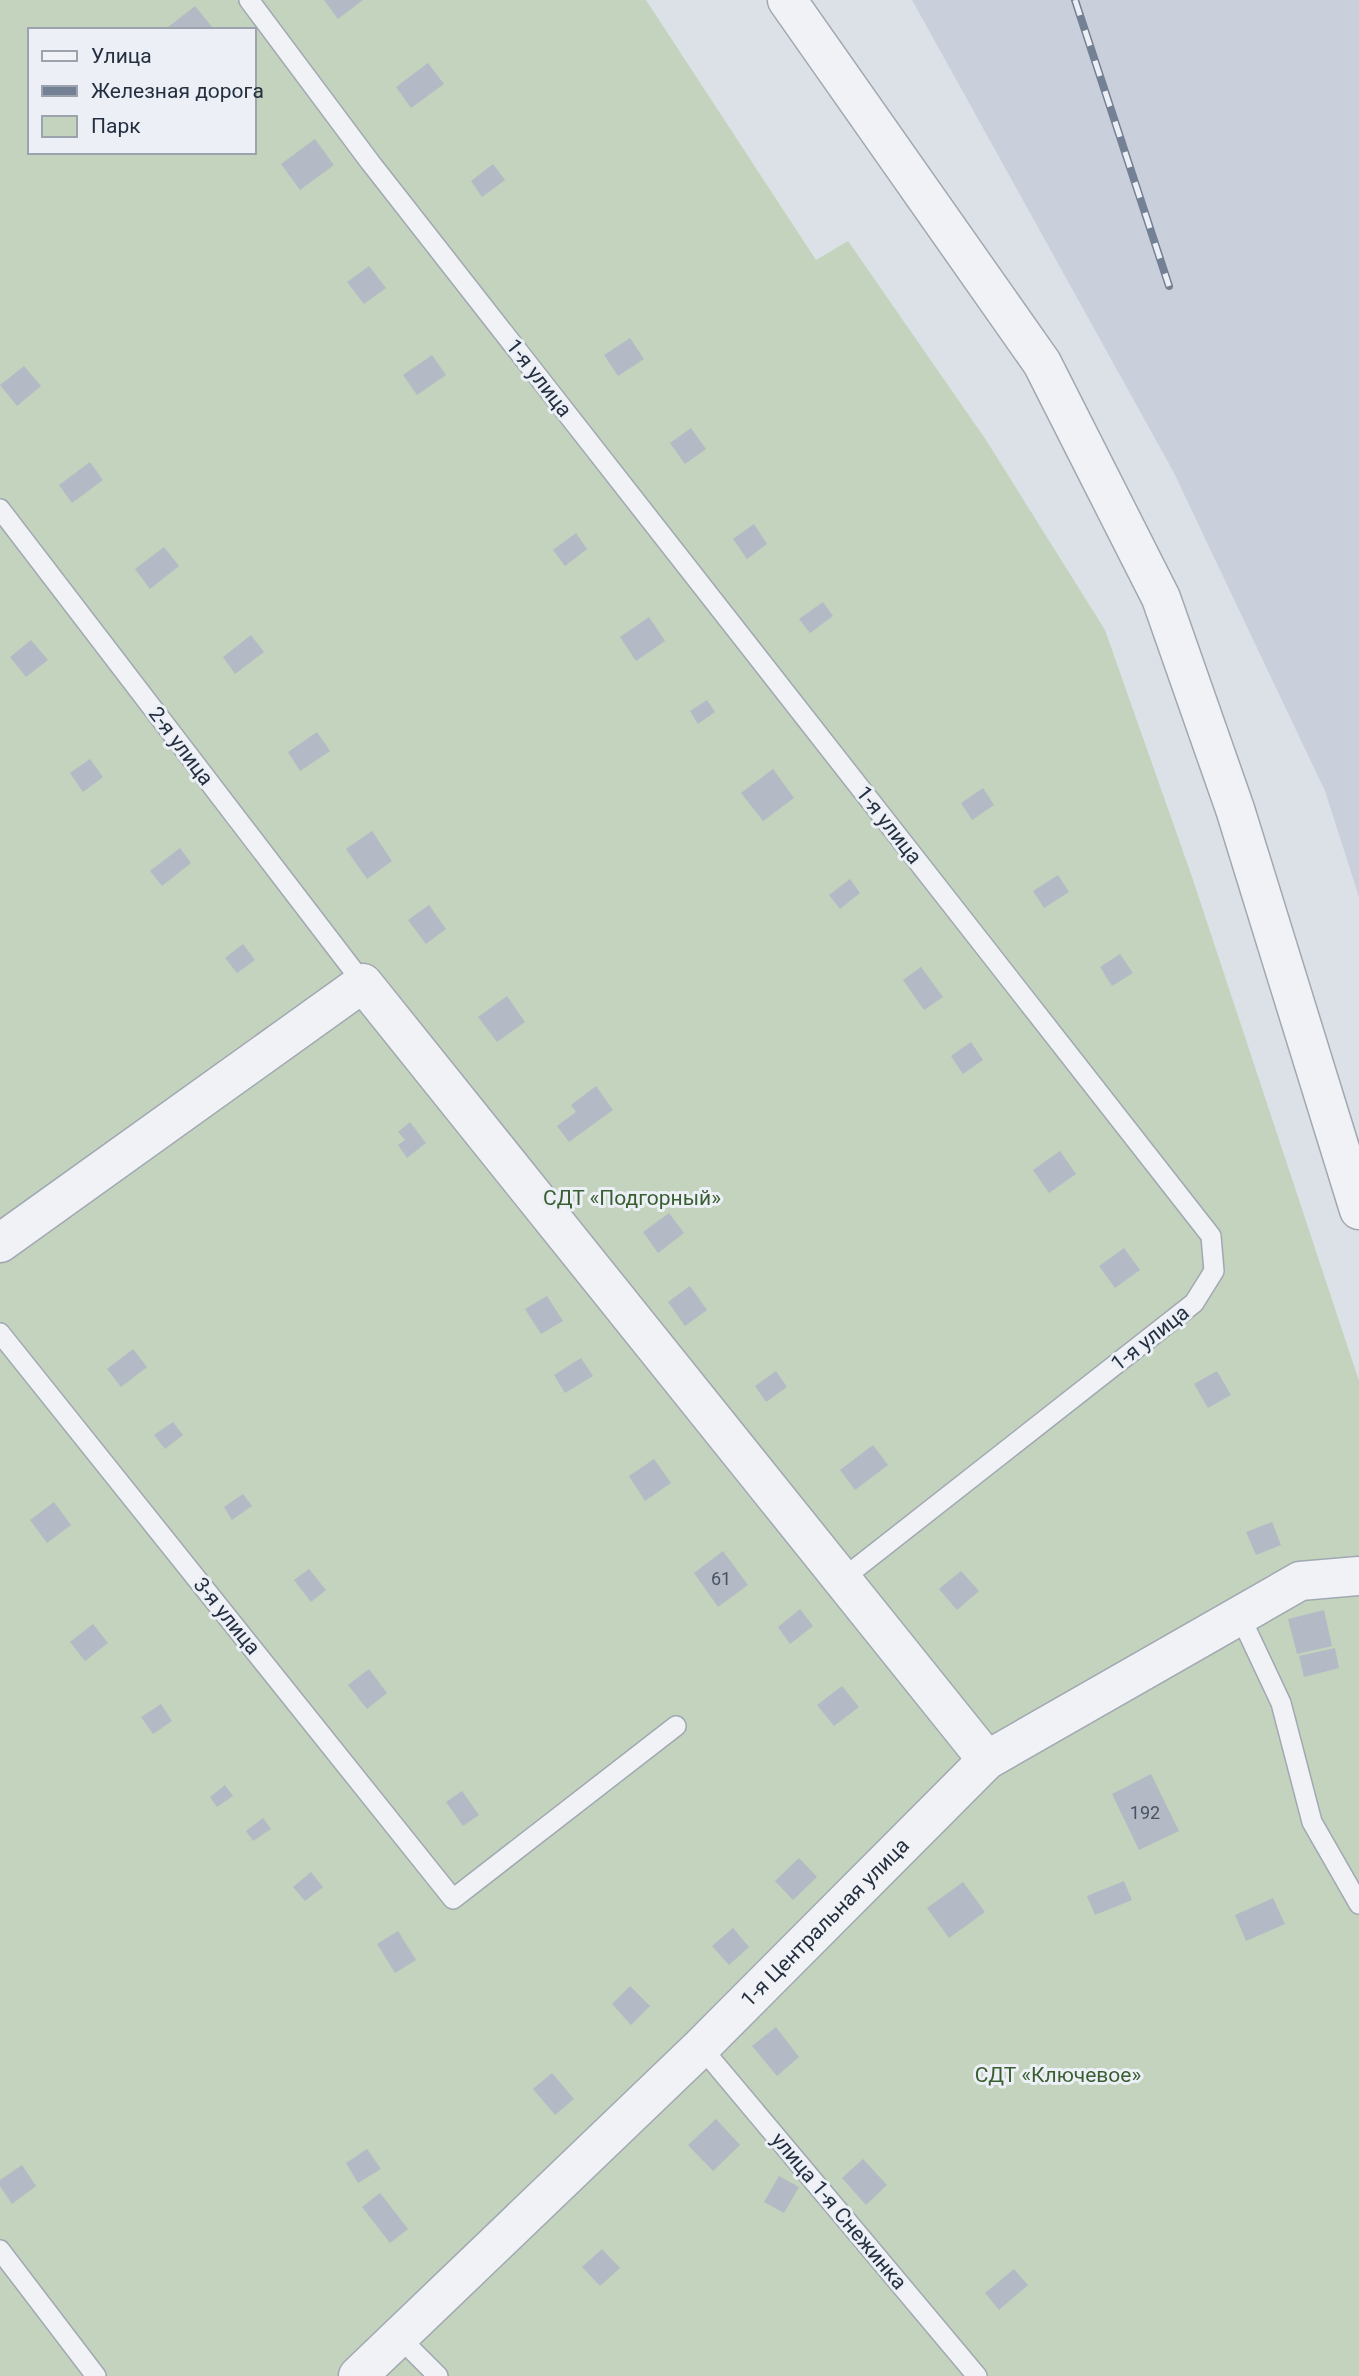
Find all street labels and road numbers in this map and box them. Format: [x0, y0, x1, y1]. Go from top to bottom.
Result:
street label: 1-я улица [501, 334, 577, 422]
street label: 2-я улица [144, 702, 218, 790]
street label: 1-я улица [851, 781, 927, 869]
street label: 1-я улица [1106, 1300, 1194, 1376]
street label: 3-я улица [189, 1573, 265, 1659]
street label: 1-я Центральная улица [736, 1833, 914, 2012]
street label: улица 1-я Снежинка [766, 2128, 912, 2294]

